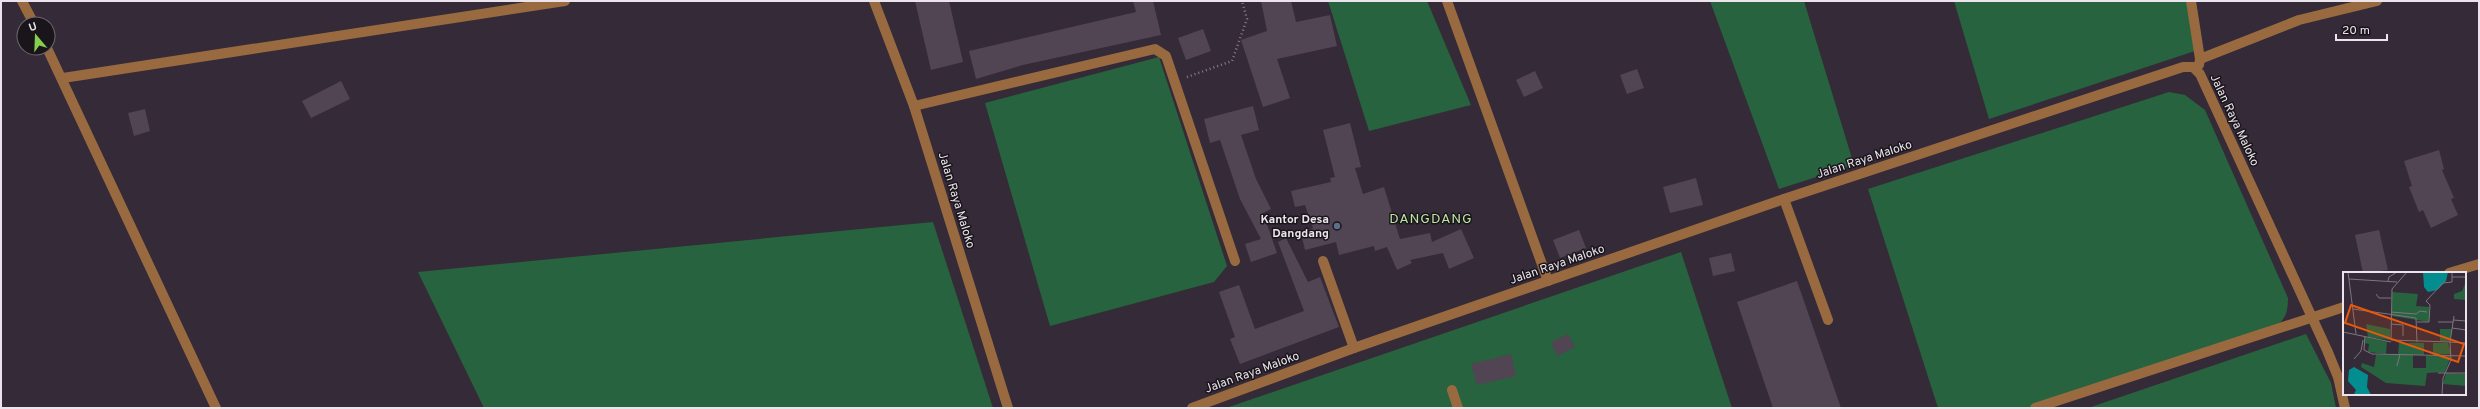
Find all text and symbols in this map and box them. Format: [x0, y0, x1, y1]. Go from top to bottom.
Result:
north arrow [16, 16, 56, 56]
scale bar [2336, 16, 2387, 42]
text: U [27, 20, 39, 35]
text: 20 m [2342, 23, 2370, 39]
street label: Jalan Raya Maloko [2206, 72, 2263, 169]
street label: Jalan Raya Maloko [1814, 137, 1914, 183]
street label: Jalan Raya Maloko [934, 150, 978, 251]
district label: DANGDANG [1389, 211, 1473, 228]
place label: Kantor Desa Dangdang [1260, 212, 1329, 242]
marker: Kantor Desa Dangdang [1332, 221, 1342, 231]
street label: Jalan Raya Maloko [1508, 241, 1607, 289]
inset map [2343, 272, 2466, 395]
street label: Jalan Raya Maloko [1203, 348, 1302, 397]

